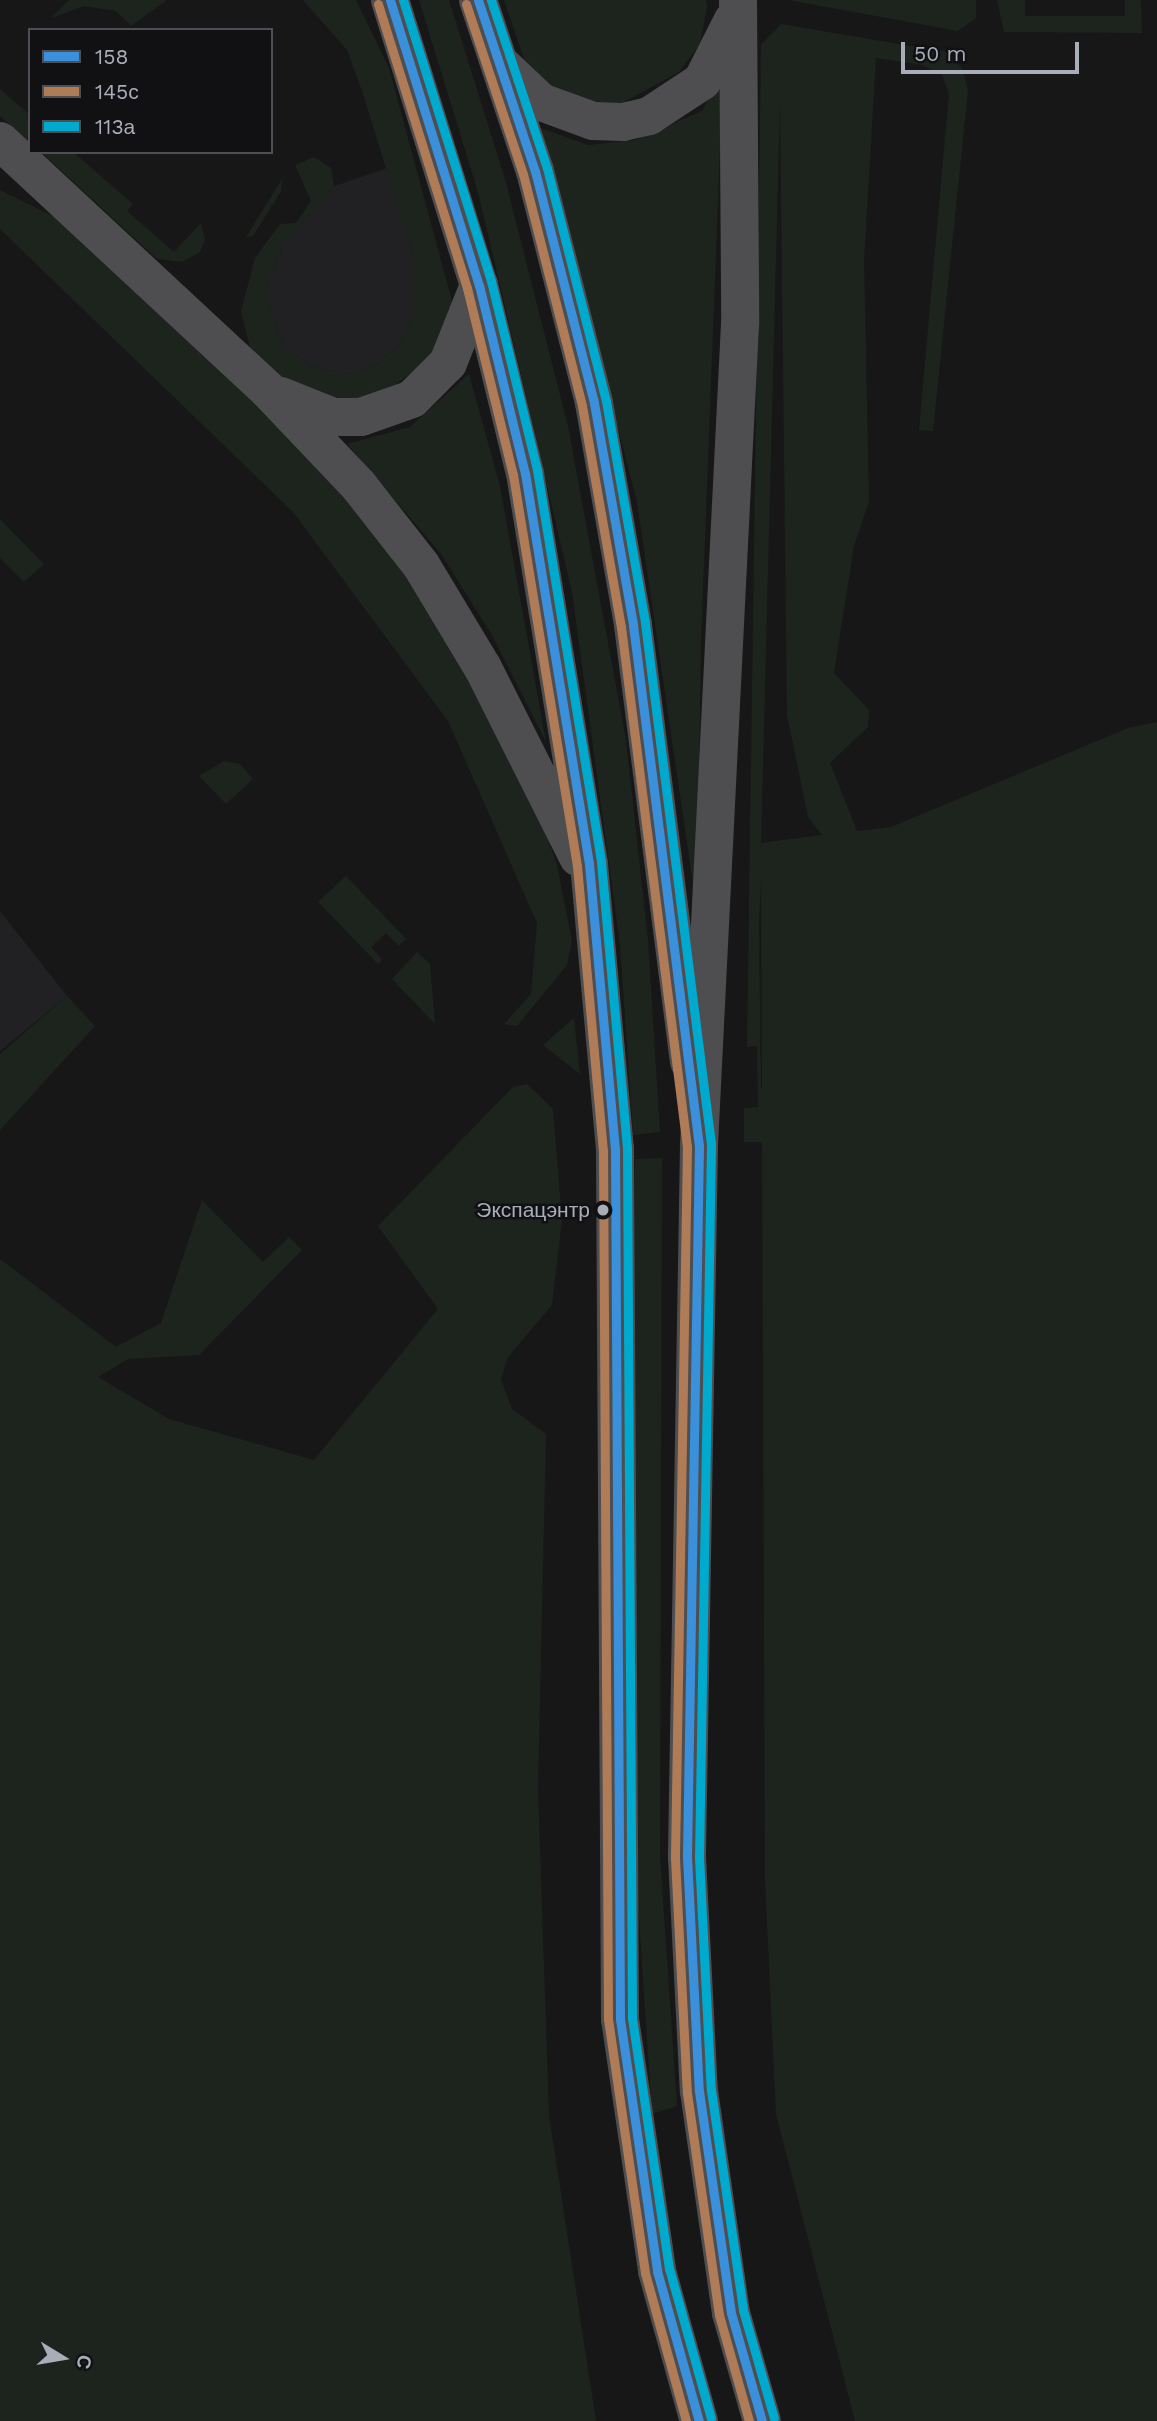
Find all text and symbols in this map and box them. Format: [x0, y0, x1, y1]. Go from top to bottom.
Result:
legend [28, 28, 273, 154]
scale bar [905, 28, 1084, 72]
text: 50 m [914, 41, 966, 66]
text: 158 [95, 44, 128, 69]
text: 145с [95, 79, 139, 104]
text: 113а [95, 114, 135, 139]
place label: Экспацэнтр [476, 1197, 590, 1223]
marker: Экспацэнтр [596, 1203, 610, 1217]
north arrow [28, 2323, 98, 2393]
text: С [72, 2353, 97, 2371]

